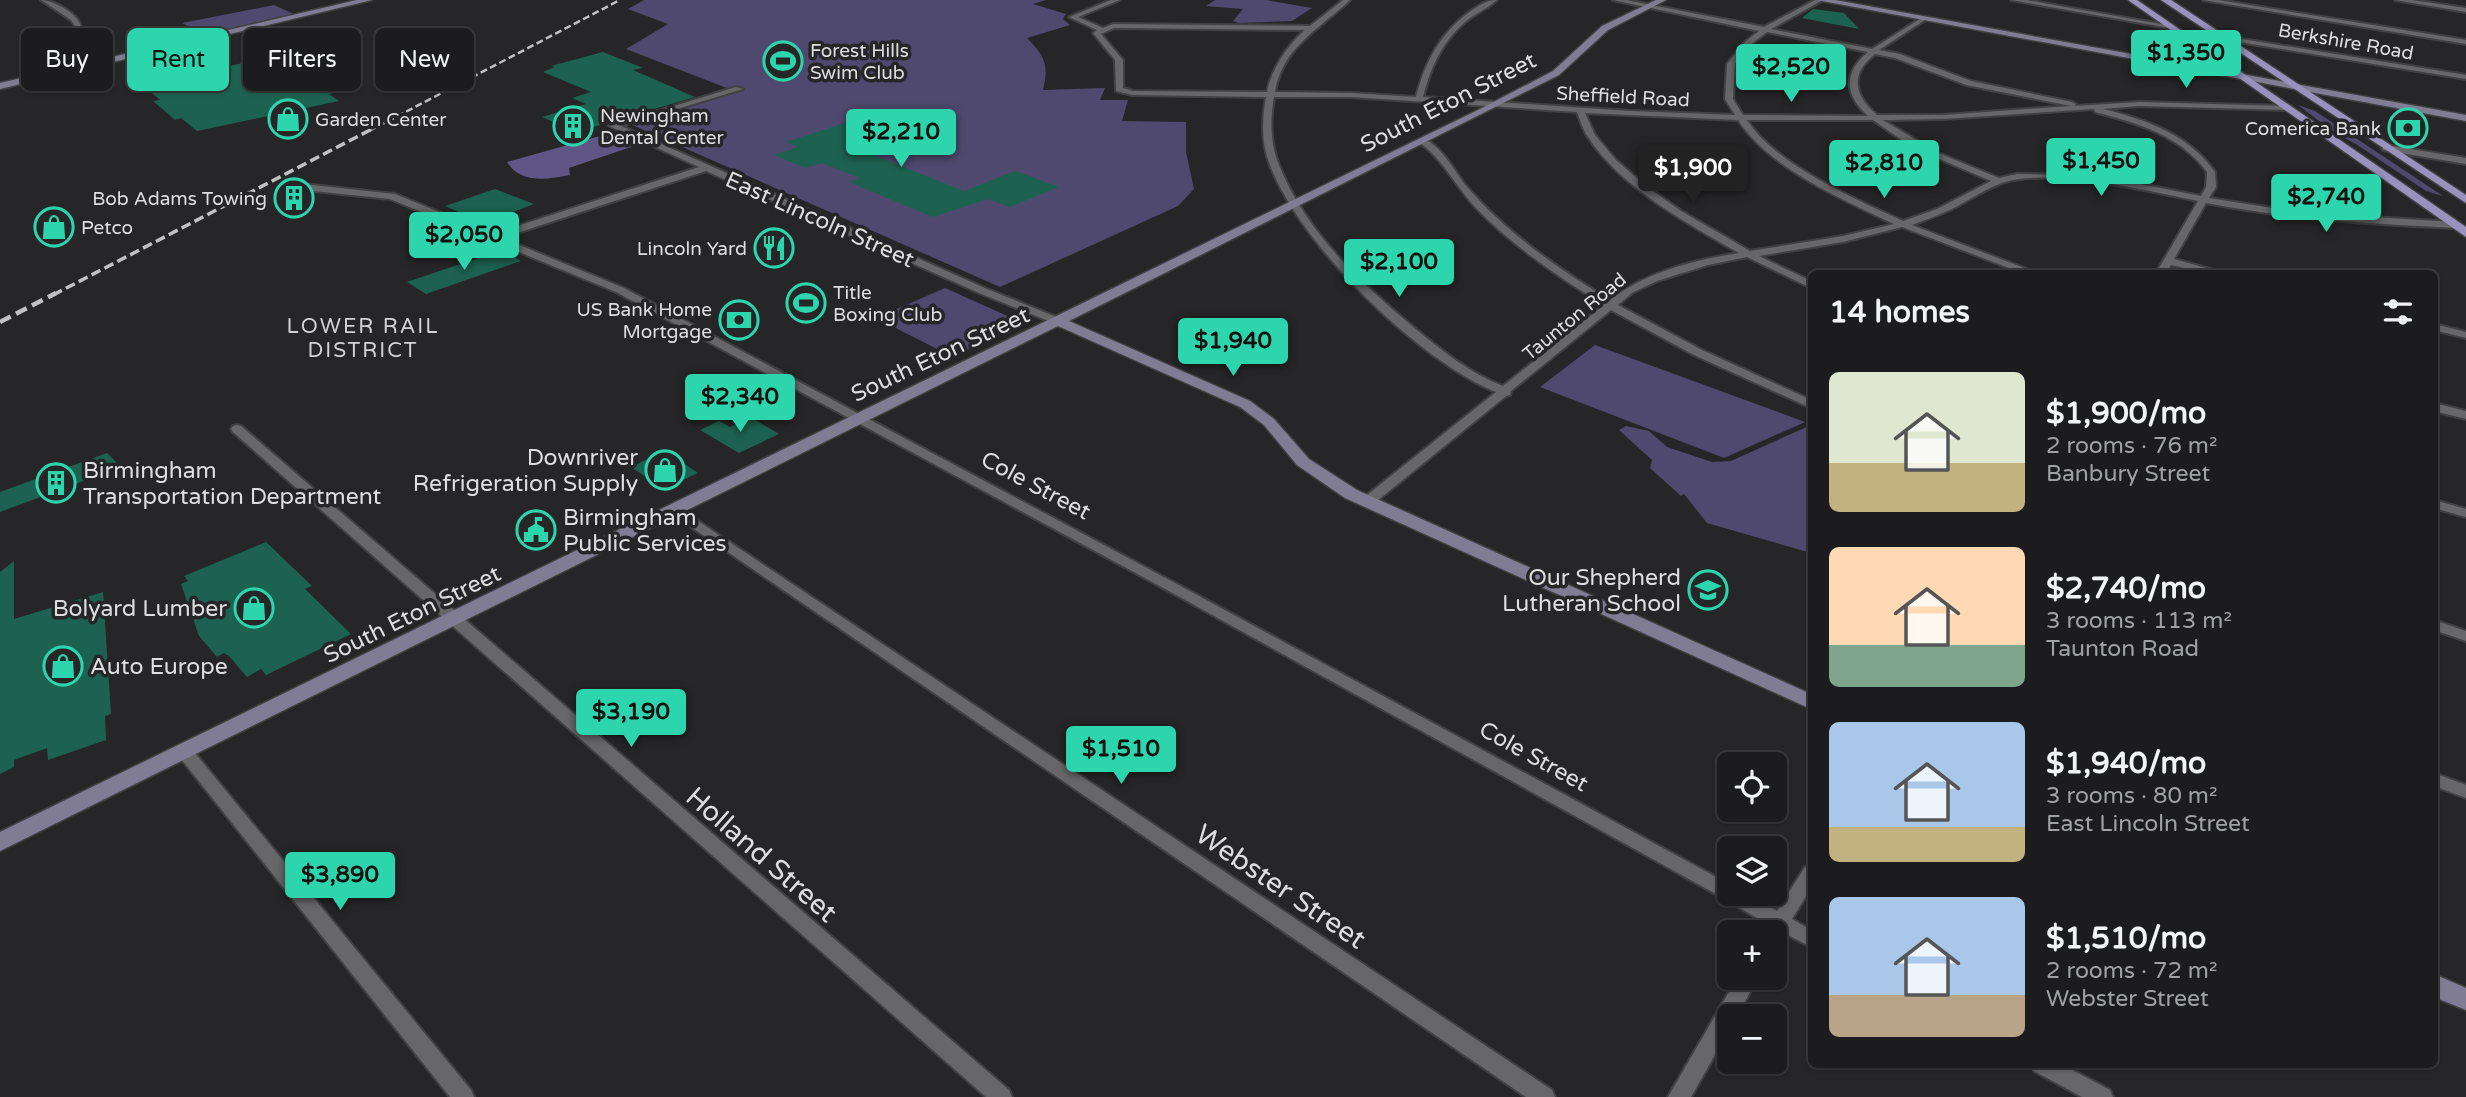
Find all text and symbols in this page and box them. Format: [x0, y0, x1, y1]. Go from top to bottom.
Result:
street label: Berkshire Road [2276, 19, 2415, 65]
chip: Buy [21, 28, 113, 91]
chip: Rent [127, 28, 229, 91]
chip: Filters [243, 28, 361, 91]
chip: New [375, 28, 474, 91]
pin: $1,350 [2129, 31, 2243, 90]
text: $1,350 [2147, 39, 2225, 67]
sports icon: Forest Hills Swim Club [762, 40, 804, 82]
place label: Forest Hills Swim Club [810, 40, 909, 84]
pin: $2,520 [1734, 44, 1848, 104]
street label: South Eton Street [1356, 46, 1541, 159]
text: $2,520 [1752, 53, 1830, 81]
street label: Sheffield Road [1556, 83, 1690, 111]
shop icon: Garden Center [267, 98, 309, 140]
building icon: Newingham Dental Center [552, 105, 594, 147]
place label: Newingham Dental Center [600, 105, 724, 149]
bank icon: Comerica Bank [2387, 107, 2429, 149]
place label: Garden Center [315, 109, 447, 131]
pin: $2,210 [844, 110, 958, 169]
text: $2,210 [862, 118, 940, 146]
place label: Comerica Bank [2245, 118, 2381, 140]
pin: $1,450 [2044, 138, 2158, 198]
pin: $2,810 [1827, 140, 1941, 200]
pin: $1,900 [1636, 146, 1750, 205]
text: $1,450 [2062, 147, 2140, 175]
text: $2,810 [1845, 149, 1923, 177]
text: $1,900 [1654, 154, 1732, 182]
street label: East Lincoln Street [721, 166, 919, 274]
pin: $2,740 [2269, 174, 2383, 234]
building icon: Bob Adams Towing [273, 177, 315, 219]
text: $2,740 [2287, 183, 2365, 211]
place label: Bob Adams Towing [92, 188, 267, 210]
shop icon: Petco [33, 206, 75, 248]
pin: $2,050 [407, 212, 521, 272]
place label: Petco [81, 217, 133, 239]
text: $2,050 [425, 221, 503, 249]
restaurant icon: Lincoln Yard [753, 227, 795, 269]
place label: Lincoln Yard [637, 238, 747, 260]
pin: $2,100 [1342, 240, 1456, 299]
text: $2,100 [1360, 248, 1438, 276]
street label: Taunton Road [1519, 268, 1631, 365]
sports icon: Title Boxing Club [785, 282, 827, 324]
place label: Title Boxing Club [833, 282, 942, 326]
icon: filters [2379, 293, 2417, 331]
text: 14 homes [1829, 294, 1970, 331]
place label: US Bank Home Mortgage [576, 299, 712, 343]
bank icon: US Bank Home Mortgage [718, 299, 760, 341]
street label: South Eton Street [847, 301, 1034, 408]
district label: LOWER RAIL DISTRICT [287, 314, 439, 363]
pin: $1,940 [1176, 318, 1290, 378]
text: $1,940 [1194, 327, 1272, 355]
pin: $2,340 [683, 374, 797, 434]
text: $2,340 [701, 383, 779, 411]
text: $1,900/mo [2046, 395, 2206, 432]
icon: home [1885, 400, 1969, 484]
text: 2 rooms · 76 m² [2046, 432, 2217, 460]
place label: Downriver Refrigeration Supply [413, 444, 638, 498]
street label: Cole Street [976, 445, 1095, 527]
shop icon: Downriver Refrigeration Supply [644, 449, 686, 491]
place label: Birmingham Transportation Department [83, 457, 381, 511]
text: Banbury Street [2046, 460, 2210, 488]
building icon: Birmingham Transportation Department [35, 462, 77, 504]
place label: Birmingham Public Services [563, 504, 727, 558]
public building icon: Birmingham Public Services [515, 509, 557, 551]
street label: South Eton Street [319, 560, 506, 670]
place label: Our Shepherd Lutheran School [1502, 564, 1681, 618]
school or university icon: Our Shepherd Lutheran School [1687, 569, 1729, 611]
text: $2,740/mo [2046, 570, 2206, 607]
icon: home [1885, 575, 1969, 659]
shop icon: Bolyard Lumber [233, 587, 275, 629]
place label: Bolyard Lumber [53, 595, 227, 623]
text: 3 rooms · 113 m² [2046, 607, 2232, 635]
text: Taunton Road [2046, 635, 2199, 663]
shop icon: Auto Europe [42, 645, 84, 687]
place label: Auto Europe [90, 653, 228, 681]
pin: $3,190 [574, 690, 688, 749]
text: $3,190 [592, 698, 670, 726]
street label: Cole Street [1474, 716, 1593, 798]
pin: $1,510 [1064, 726, 1178, 786]
text: $1,510 [1082, 735, 1160, 763]
text: $1,940/mo [2046, 745, 2206, 782]
icon: home [1885, 750, 1969, 834]
map controls [1717, 752, 1787, 1074]
button: locate [1717, 752, 1787, 822]
street label: Holland Street [679, 780, 844, 930]
text: 3 rooms · 80 m² [2046, 782, 2217, 810]
text: East Lincoln Street [2046, 810, 2250, 838]
street label: Webster Street [1189, 817, 1372, 957]
button: layers [1717, 836, 1787, 906]
pin: $3,890 [283, 852, 397, 912]
text: $3,890 [301, 861, 379, 889]
button: + [1717, 920, 1787, 990]
text: $1,510/mo [2046, 920, 2206, 957]
icon: home [1885, 925, 1969, 1009]
text: 2 rooms · 72 m² [2046, 957, 2217, 985]
text: Webster Street [2046, 985, 2209, 1013]
button: − [1717, 1004, 1787, 1074]

